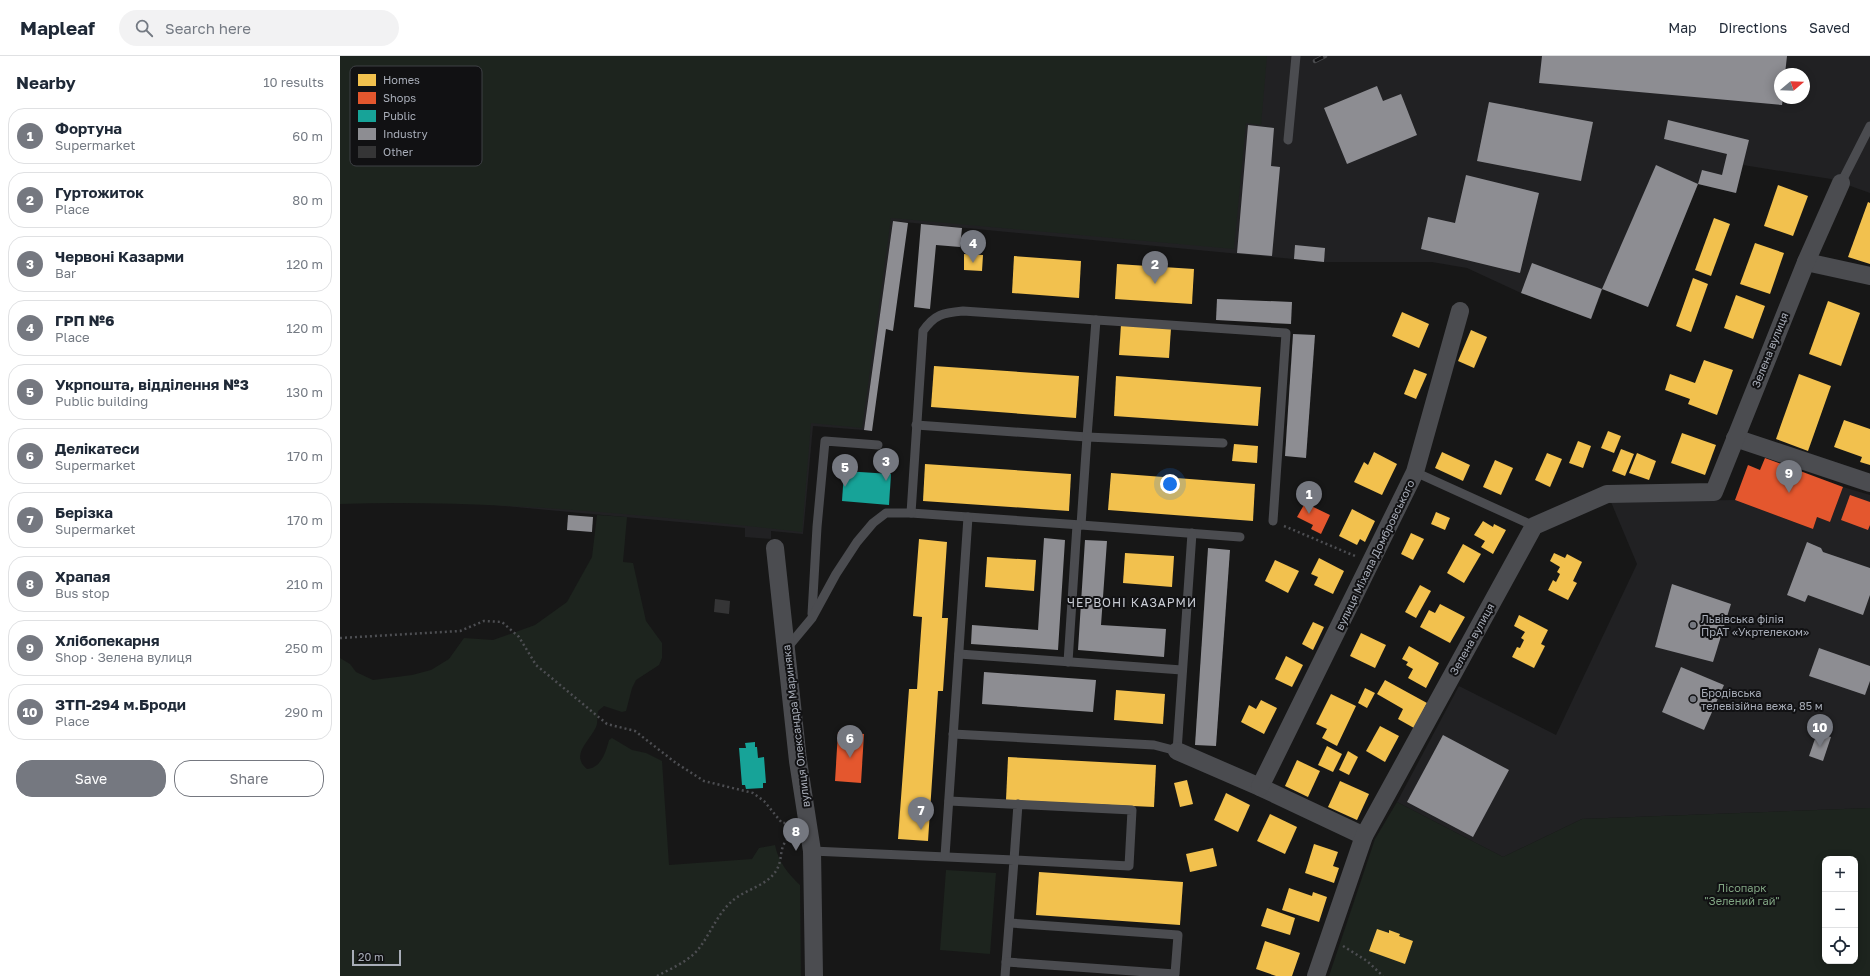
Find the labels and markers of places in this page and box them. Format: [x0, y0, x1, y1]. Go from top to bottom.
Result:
pin: 4 [960, 230, 986, 263]
pin: 2 [1142, 251, 1168, 284]
pin: 3 [873, 448, 899, 481]
pin: 5 [832, 454, 858, 487]
pin: 9 [1776, 460, 1802, 493]
pin: 1 [1296, 481, 1322, 514]
place label: Львівська філія ПрАТ «Укртелеком» [1701, 612, 1809, 638]
marker: Львівська філія ПрАТ «Укртелеком» [1688, 620, 1698, 630]
place label: Бродівська телевізійна вежа, 85 м [1701, 686, 1823, 712]
marker: Бродівська телевізійна вежа, 85 м [1688, 694, 1698, 704]
pin: 10 [1807, 714, 1833, 747]
pin: 6 [837, 725, 863, 758]
pin: 7 [908, 797, 934, 830]
pin: 8 [783, 818, 809, 851]

